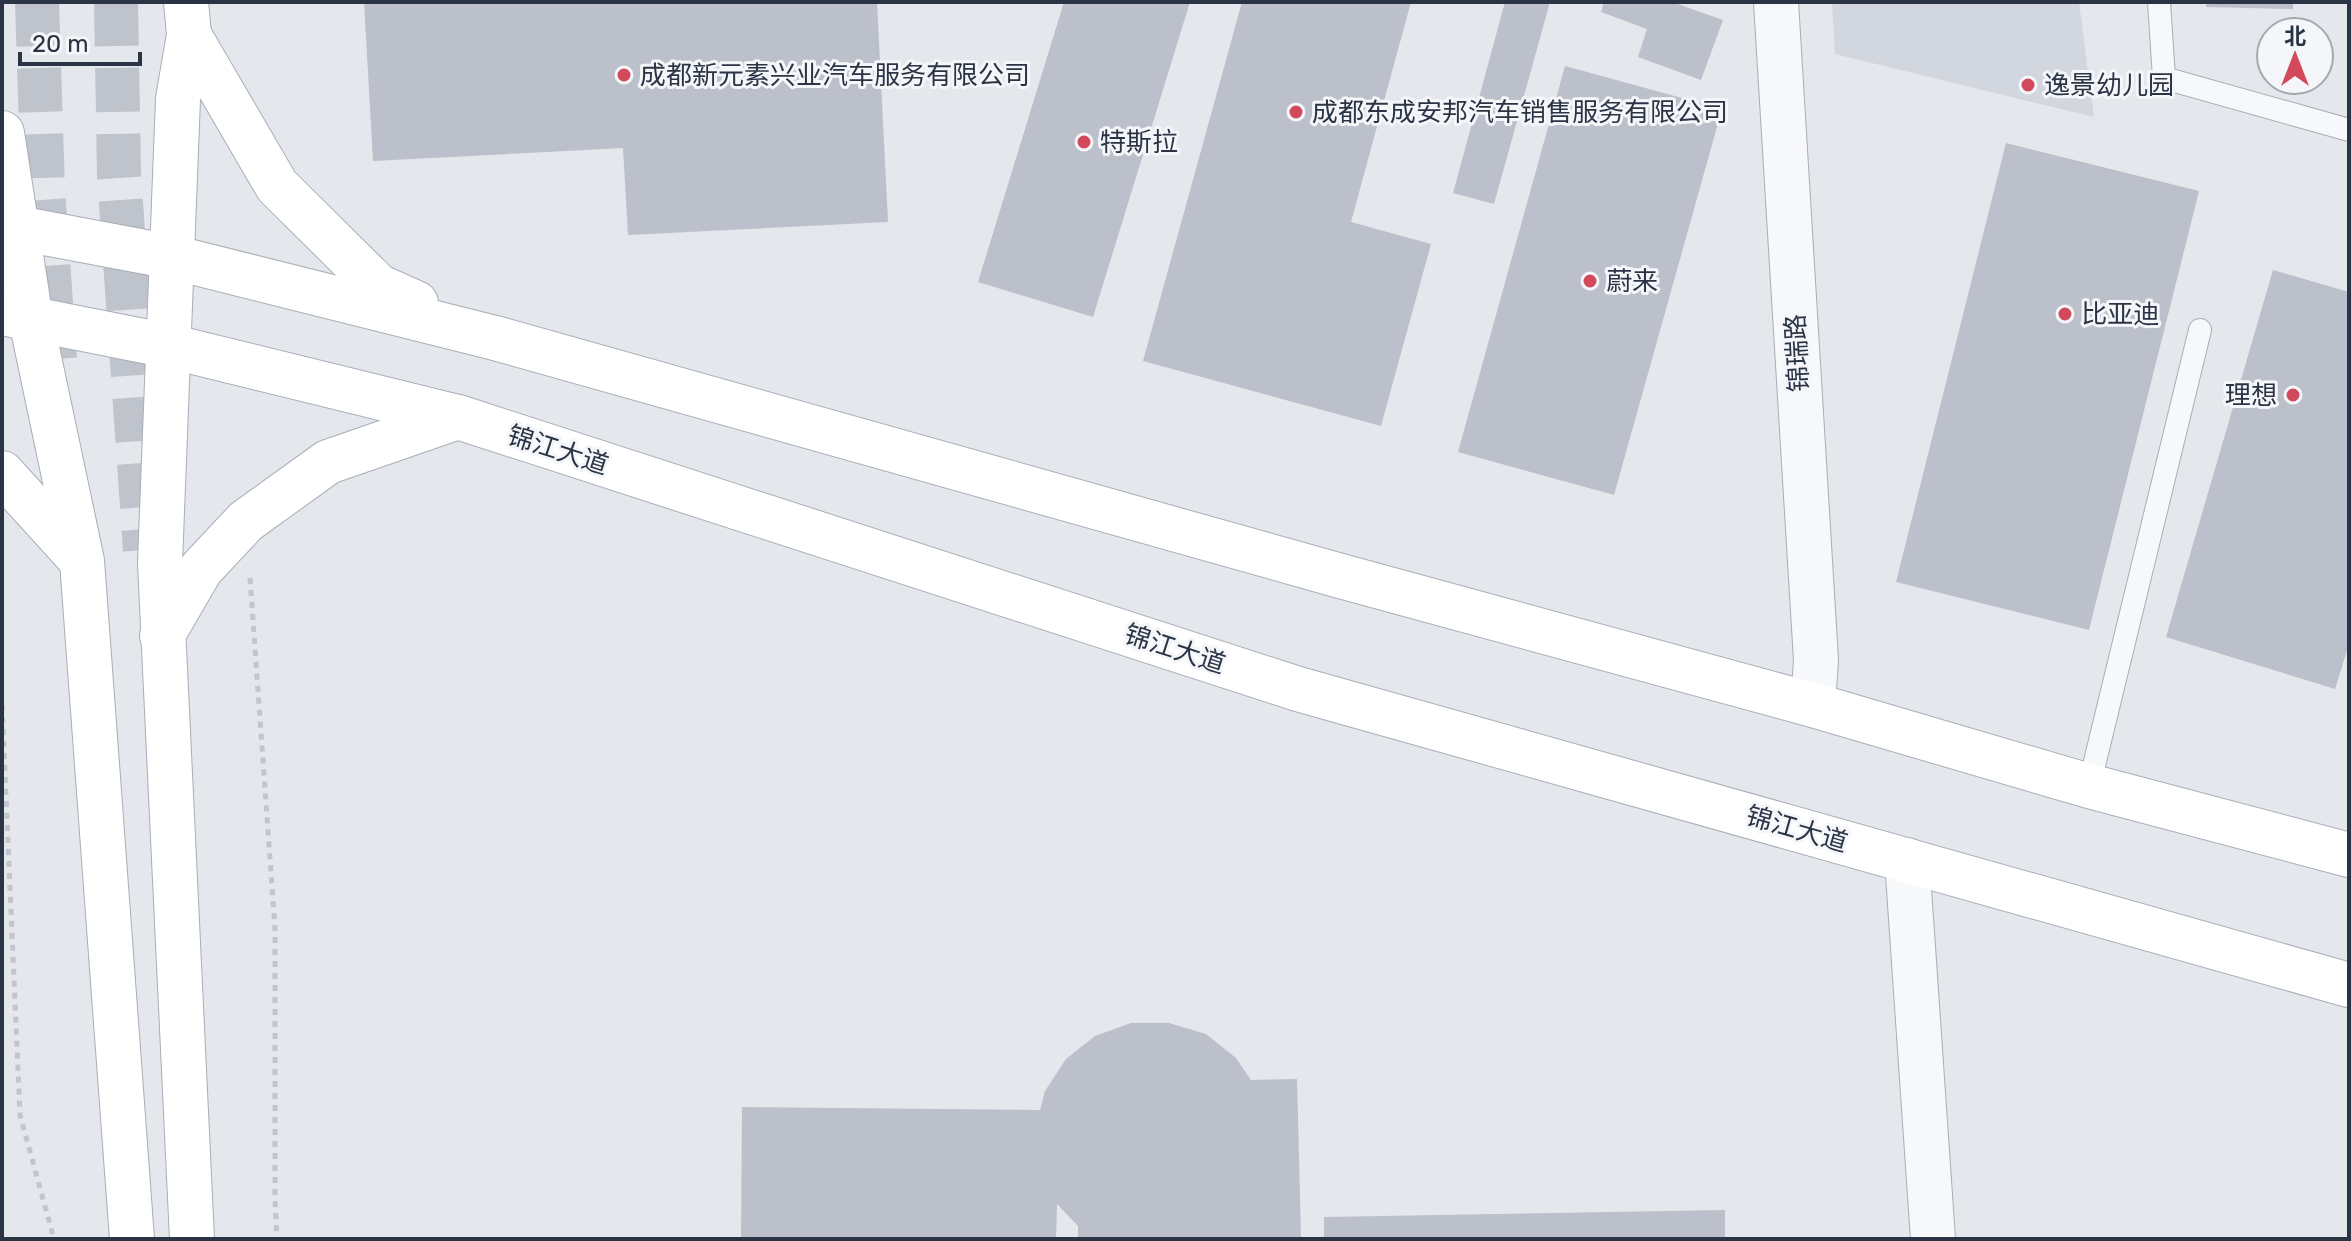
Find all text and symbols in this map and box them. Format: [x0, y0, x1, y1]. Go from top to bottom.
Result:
scale bar [20, 16, 140, 66]
north arrow [2255, 16, 2335, 96]
text: 北 [2284, 23, 2306, 50]
text: 20 m [32, 30, 89, 58]
place label: 成都新元素兴业汽车服务有限公司 [640, 60, 1030, 91]
marker: 成都新元素兴业汽车服务有限公司 [615, 66, 633, 84]
place label: 逸景幼儿园 [2044, 70, 2174, 101]
marker: 逸景幼儿园 [2019, 76, 2037, 94]
place label: 成都东成安邦汽车销售服务有限公司 [1312, 97, 1728, 128]
marker: 成都东成安邦汽车销售服务有限公司 [1287, 103, 1305, 121]
place label: 特斯拉 [1100, 127, 1178, 158]
marker: 特斯拉 [1075, 133, 1093, 151]
place label: 蔚来 [1606, 266, 1658, 297]
marker: 蔚来 [1581, 272, 1599, 290]
place label: 比亚迪 [2081, 299, 2159, 330]
marker: 比亚迪 [2056, 305, 2074, 323]
street label: 锦瑞路 [1780, 313, 1815, 393]
place label: 理想 [2225, 380, 2277, 411]
marker: 理想 [2284, 386, 2302, 404]
street label: 锦江大道 [504, 420, 612, 481]
street label: 锦江大道 [1121, 619, 1229, 680]
street label: 锦江大道 [1743, 800, 1851, 859]

